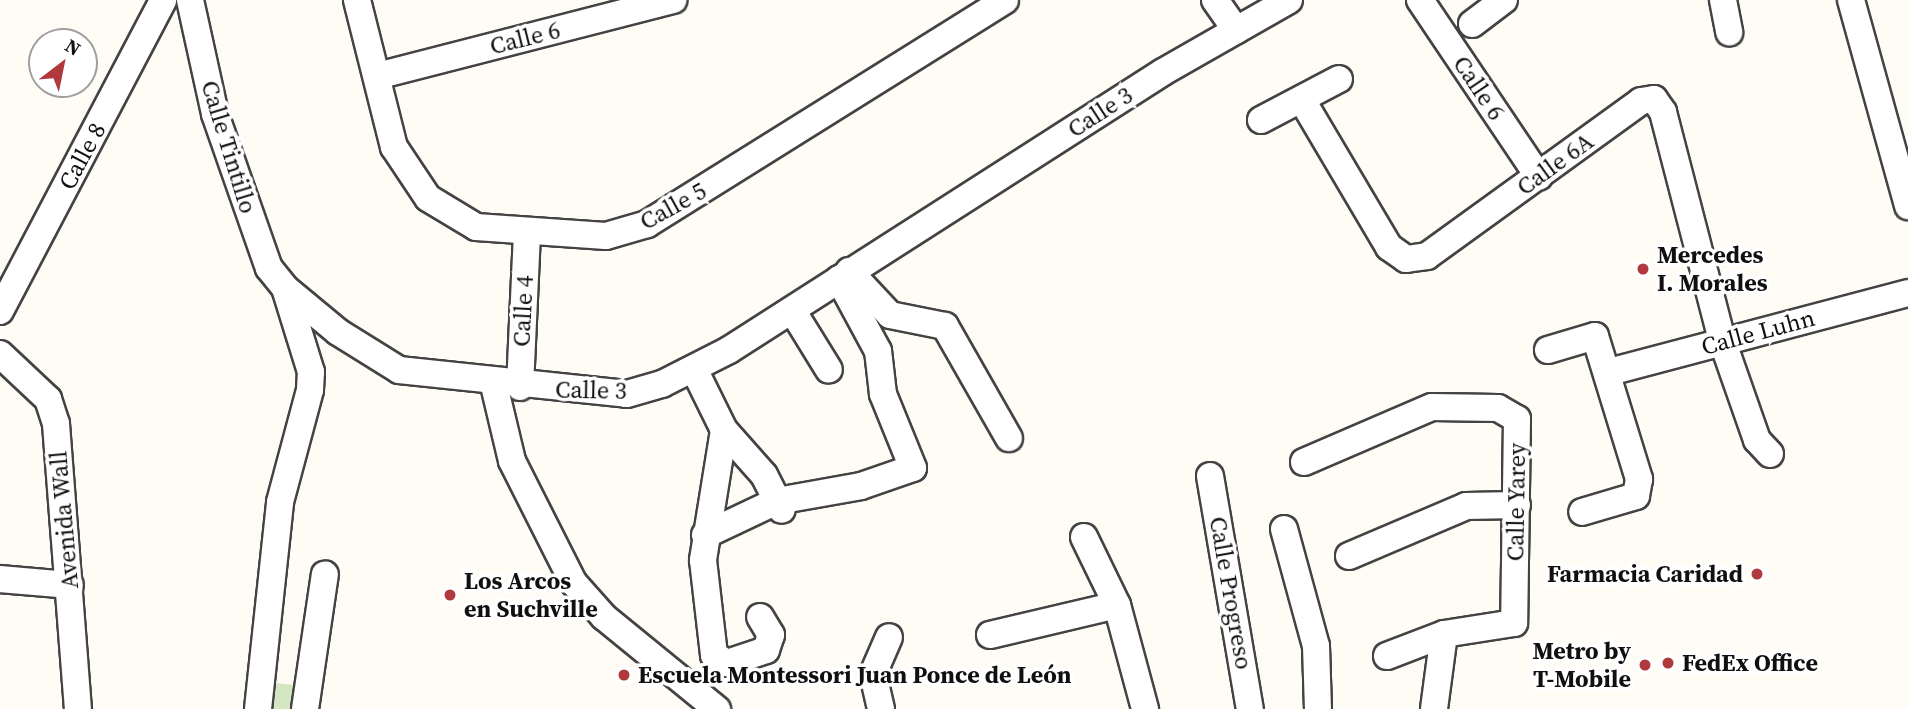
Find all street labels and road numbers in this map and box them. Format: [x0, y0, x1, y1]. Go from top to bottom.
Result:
street label: Calle 6 [487, 15, 563, 61]
street label: Calle 6 [1447, 50, 1511, 126]
street label: Calle Tintillo [195, 77, 263, 217]
street label: Calle 3 [1062, 80, 1138, 144]
street label: Calle 8 [53, 118, 111, 194]
street label: Calle 6A [1511, 127, 1599, 201]
street label: Calle 5 [635, 176, 711, 236]
street label: Calle 4 [507, 275, 539, 347]
street label: Calle Luhn [1698, 303, 1818, 361]
street label: Calle 3 [555, 375, 627, 405]
street label: Calle Yarey [1501, 442, 1531, 562]
street label: Avenida Wall [44, 449, 84, 591]
street label: Calle Progreso [1203, 514, 1259, 672]

